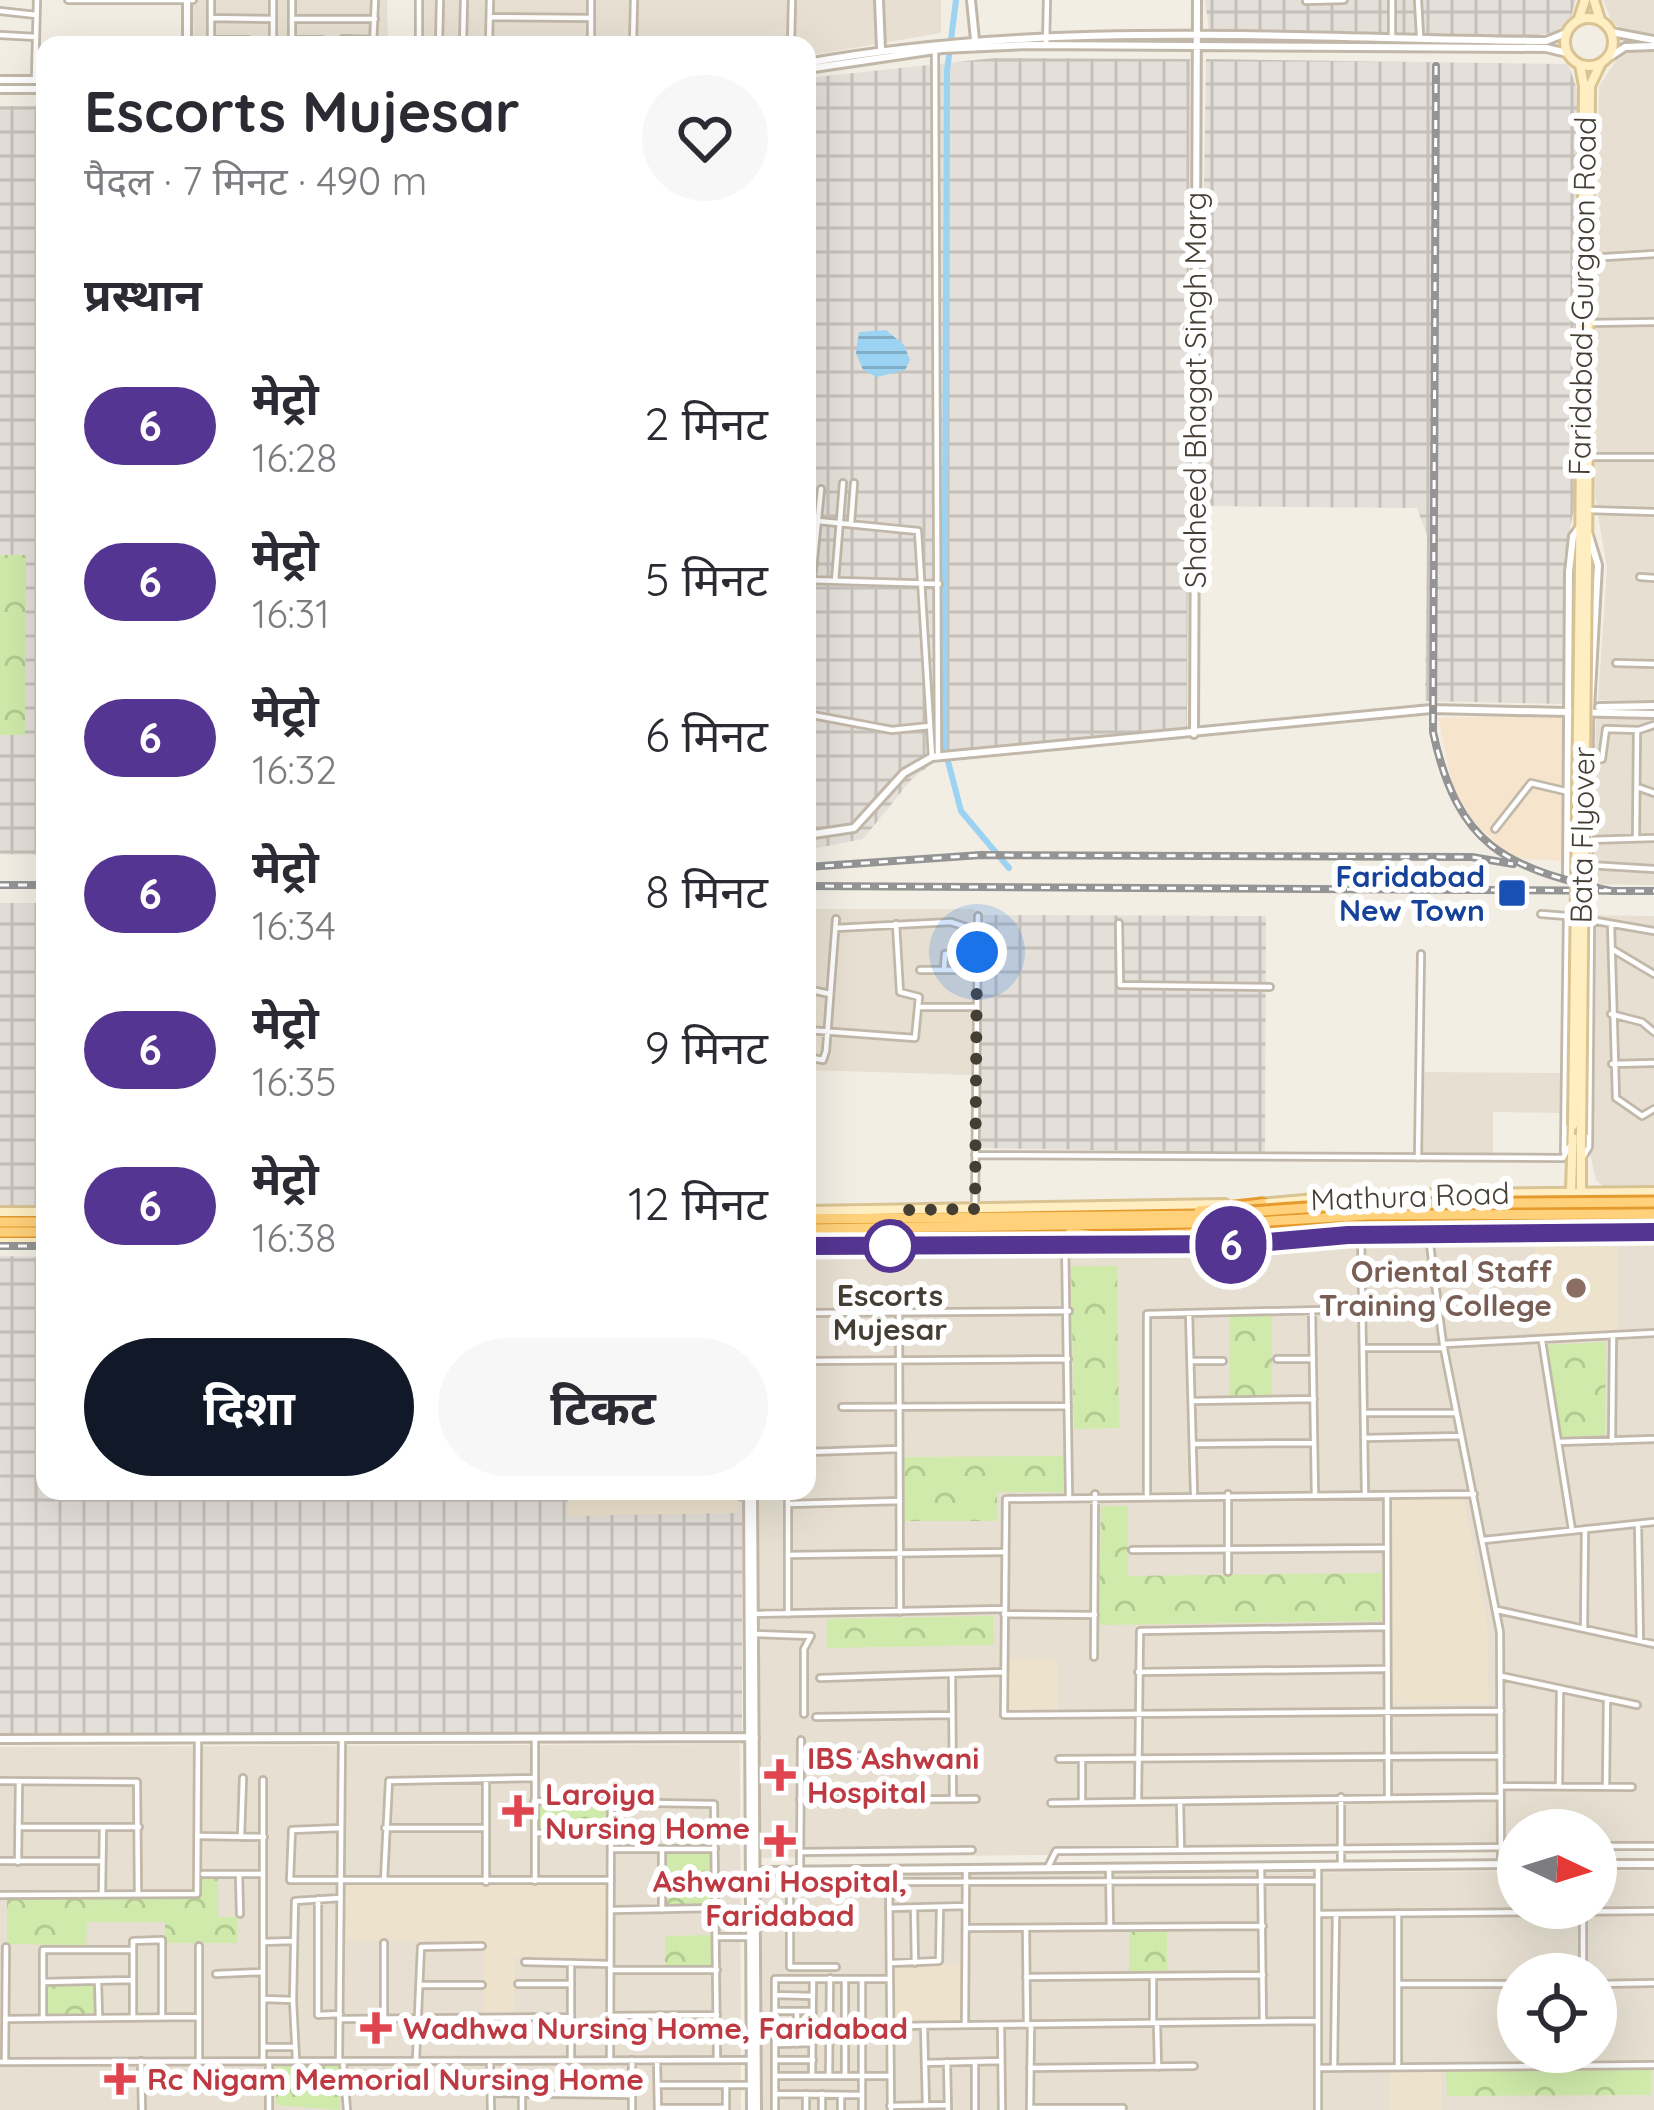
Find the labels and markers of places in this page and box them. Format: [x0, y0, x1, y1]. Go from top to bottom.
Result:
place label: Faridabad New Town [1336, 857, 1485, 929]
marker: Faridabad New Town [1496, 877, 1528, 909]
marker: Escorts Mujesar [865, 1221, 915, 1271]
place label: Oriental Staff Training College [1319, 1252, 1553, 1324]
marker: Oriental Staff Training College [1563, 1275, 1589, 1301]
place label: Escorts Mujesar [833, 1276, 947, 1348]
place label: IBS Ashwani Hospital [807, 1739, 979, 1811]
marker: IBS Ashwani Hospital [764, 1759, 796, 1791]
place label: Laroiya Nursing Home [545, 1775, 750, 1847]
marker: Laroiya Nursing Home [502, 1795, 534, 1827]
marker: Ashwani Hospital, Faridabad [764, 1825, 796, 1857]
place label: Ashwani Hospital, Faridabad [653, 1862, 907, 1934]
place label: Wadhwa Nursing Home, Faridabad [403, 2009, 908, 2047]
marker: Wadhwa Nursing Home, Faridabad [360, 2012, 392, 2044]
place label: Rc Nigam Memorial Nursing Home [147, 2060, 644, 2098]
marker: Rc Nigam Memorial Nursing Home [104, 2063, 136, 2095]

